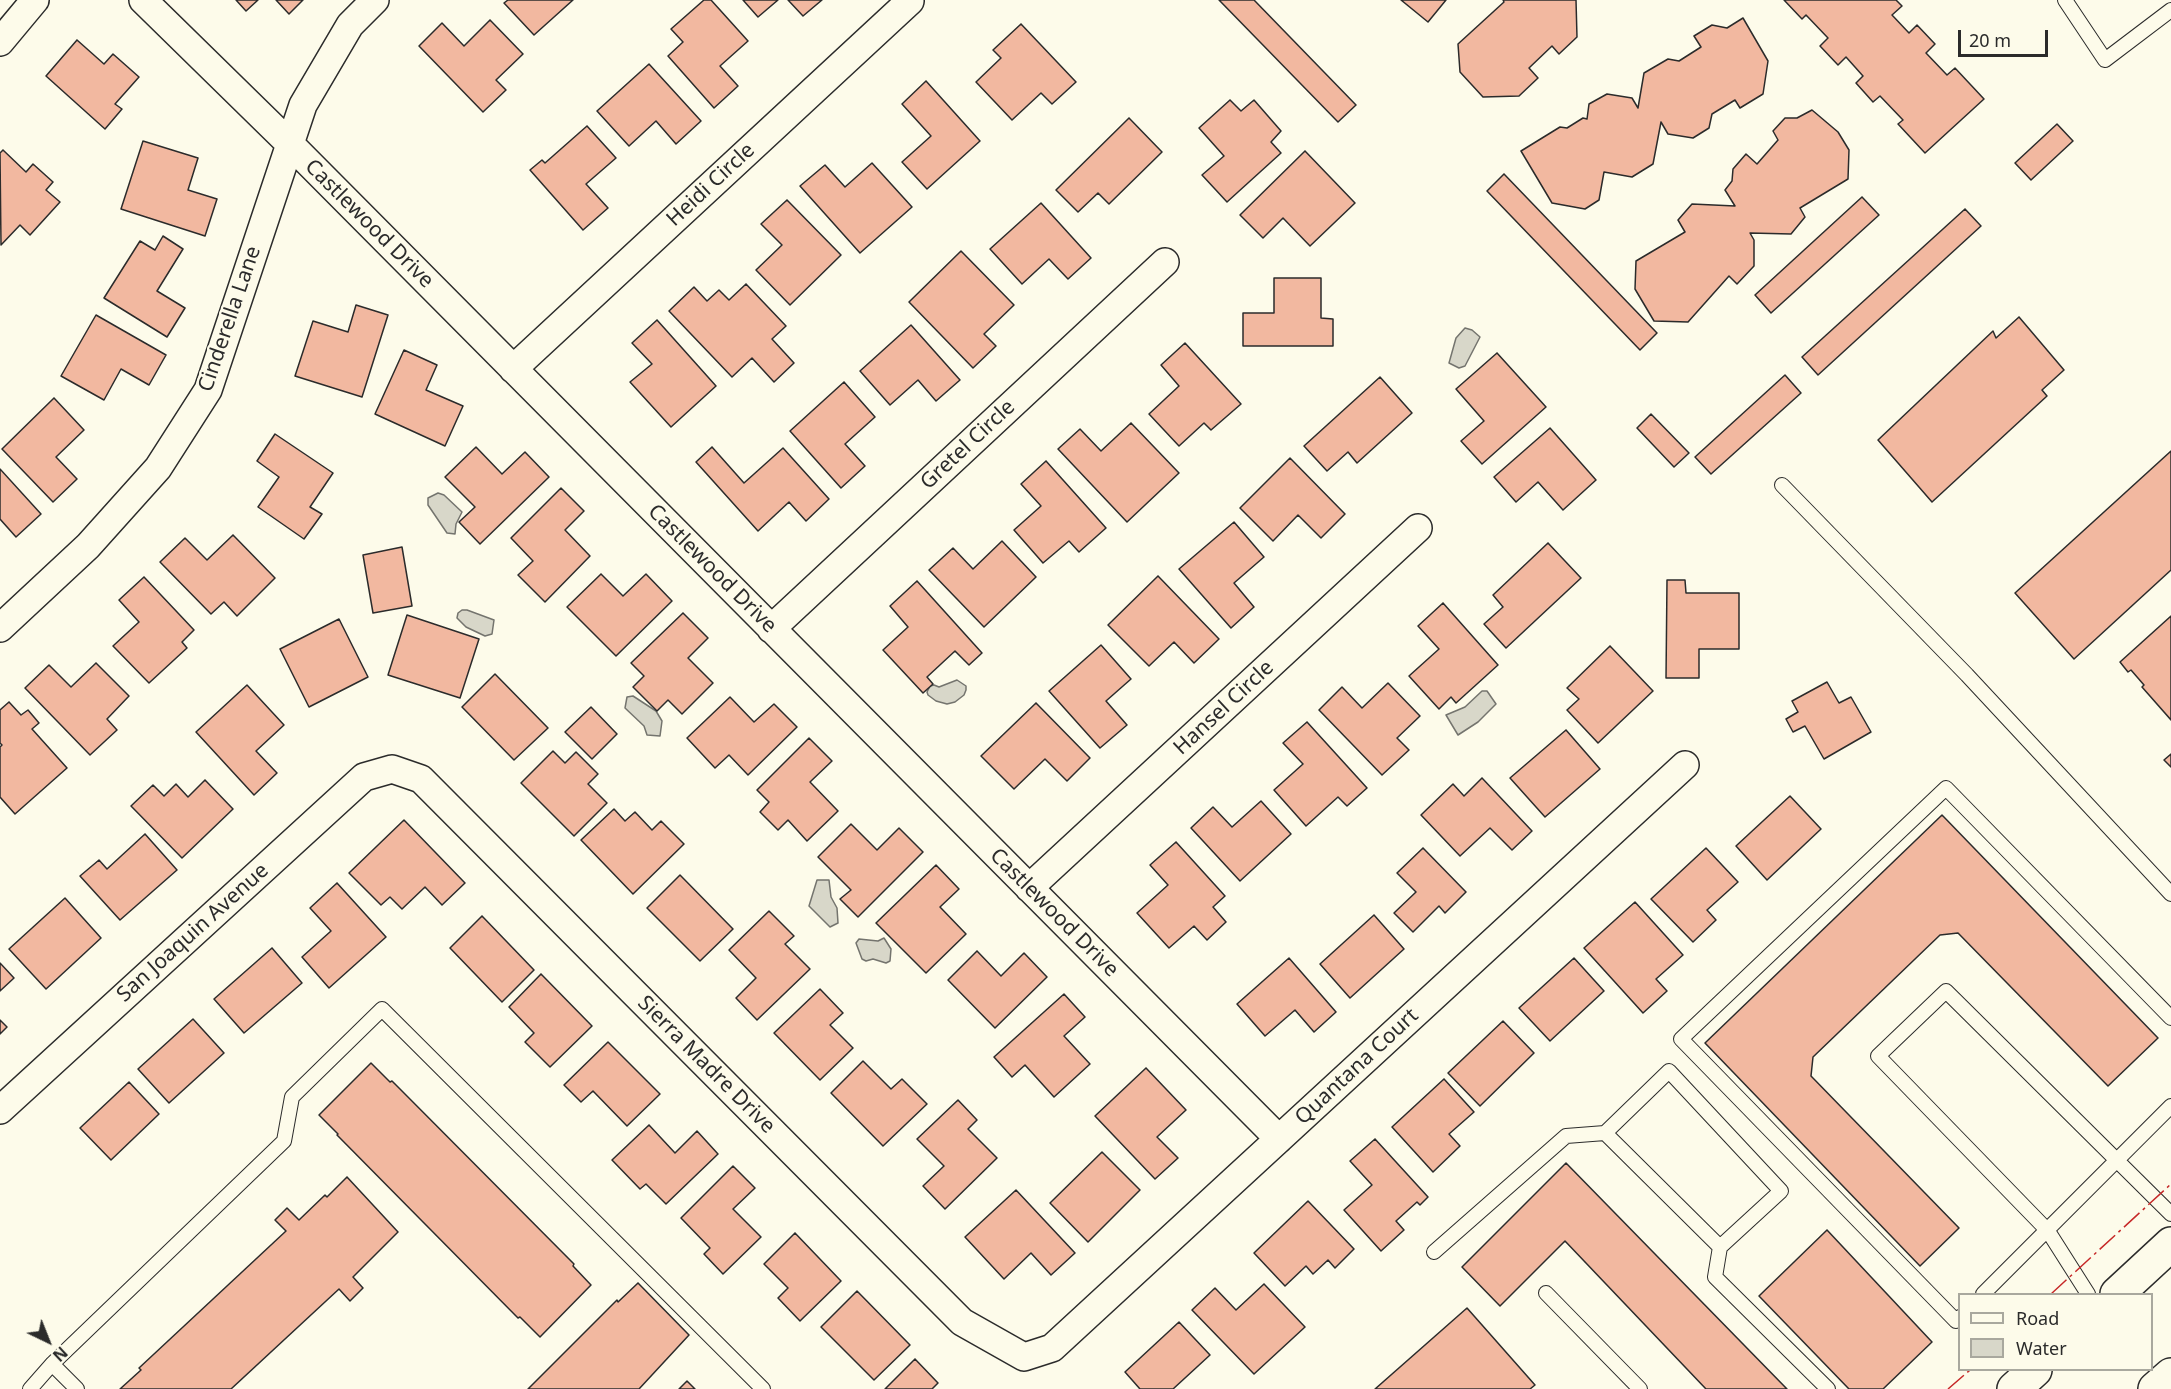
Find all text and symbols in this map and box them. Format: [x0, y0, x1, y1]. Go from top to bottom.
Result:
scale bar [1961, 18, 2051, 56]
text: 20 m [1969, 28, 2011, 52]
street label: Heidi Circle [662, 138, 760, 232]
street label: Castlewood Drive [299, 154, 439, 294]
street label: Cinderella Lane [193, 243, 267, 395]
street label: Gretel Circle [916, 395, 1020, 495]
street label: Castlewood Drive [642, 499, 782, 639]
street label: Hansel Circle [1169, 655, 1279, 761]
street label: Castlewood Drive [984, 843, 1124, 983]
street label: San Joaquin Avenue [112, 858, 274, 1008]
street label: Sierra Madre Drive [632, 991, 780, 1139]
street label: Quantana Court [1290, 1004, 1424, 1130]
legend [1958, 1293, 2153, 1371]
text: Road [2016, 1306, 2059, 1330]
north arrow [18, 1311, 78, 1371]
text: Water [2016, 1336, 2067, 1360]
text: N [48, 1342, 73, 1367]

